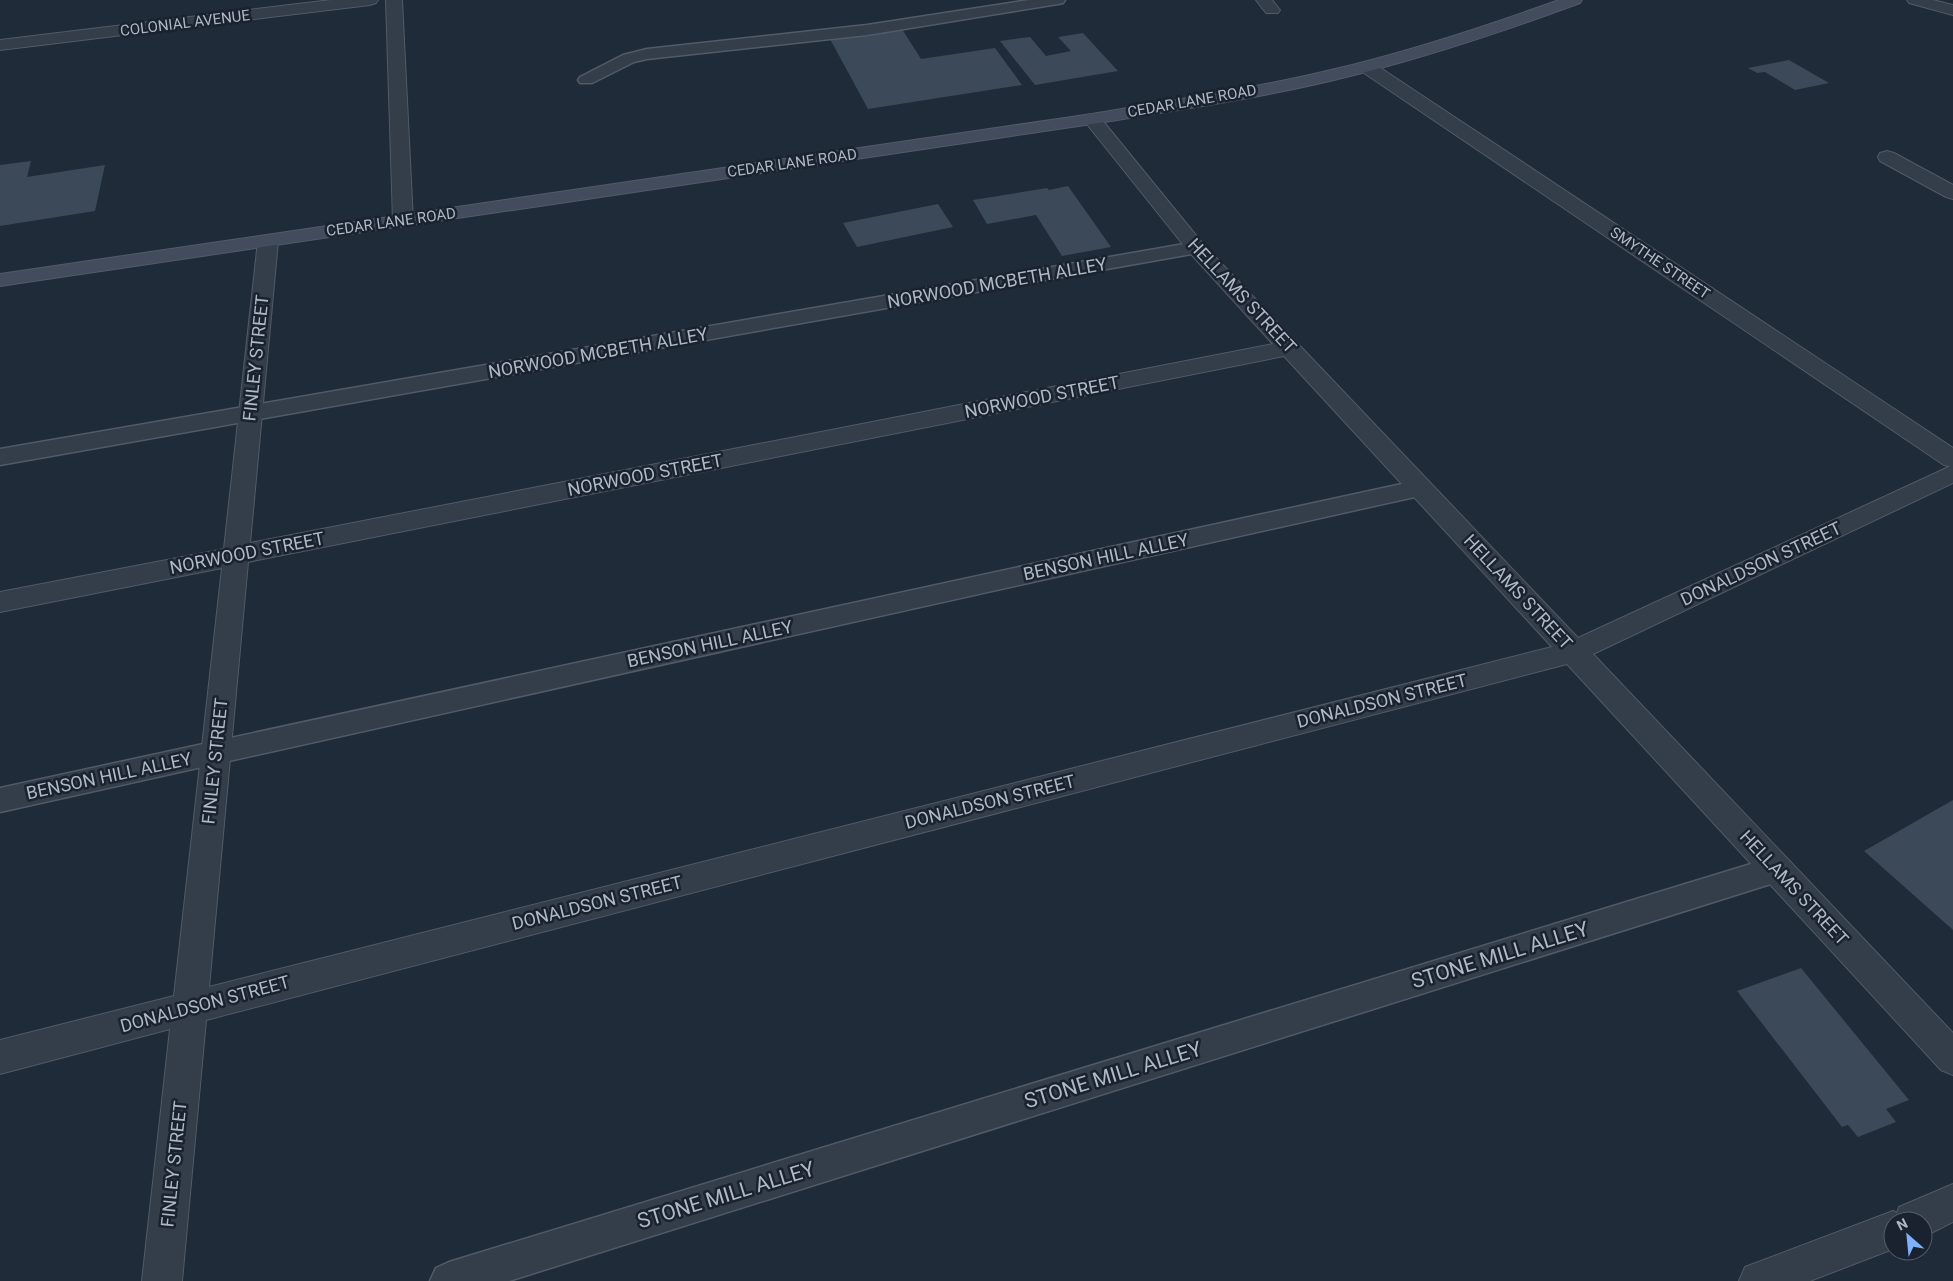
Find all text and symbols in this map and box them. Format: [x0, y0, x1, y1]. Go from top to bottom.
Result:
street label: COLONIAL AVENUE [119, 6, 251, 40]
street label: CEDAR LANE ROAD [1126, 81, 1258, 121]
street label: CEDAR LANE ROAD [726, 145, 858, 181]
street label: CEDAR LANE ROAD [325, 204, 457, 240]
street label: SMYTHE STREET [1607, 223, 1713, 303]
street label: HELLAMS STREET [1184, 234, 1301, 358]
street label: NORWOOD MCBETH ALLEY [885, 253, 1109, 312]
street label: FINLEY STREET [238, 294, 273, 422]
street label: NORWOOD MCBETH ALLEY [486, 323, 710, 382]
street label: NORWOOD STREET [963, 371, 1121, 422]
street label: NORWOOD STREET [566, 449, 724, 500]
street label: DONALDSON STREET [1677, 517, 1845, 610]
street label: NORWOOD STREET [168, 527, 326, 578]
street label: BENSON HILL ALLEY [1021, 529, 1191, 584]
street label: HELLAMS STREET [1460, 530, 1577, 654]
street label: BENSON HILL ALLEY [625, 616, 795, 671]
street label: DONALDSON STREET [1295, 669, 1469, 732]
street label: FINLEY STREET [197, 697, 232, 825]
street label: BENSON HILL ALLEY [24, 748, 194, 803]
street label: DONALDSON STREET [903, 770, 1077, 833]
street label: HELLAMS STREET [1736, 826, 1853, 950]
street label: DONALDSON STREET [510, 871, 684, 934]
street label: STONE MILL ALLEY [1408, 917, 1592, 993]
street label: DONALDSON STREET [118, 971, 292, 1036]
street label: STONE MILL ALLEY [1021, 1037, 1205, 1113]
street label: FINLEY STREET [156, 1100, 191, 1228]
street label: STONE MILL ALLEY [634, 1157, 818, 1233]
north arrow [1883, 1211, 1933, 1261]
text: N [1894, 1215, 1910, 1234]

